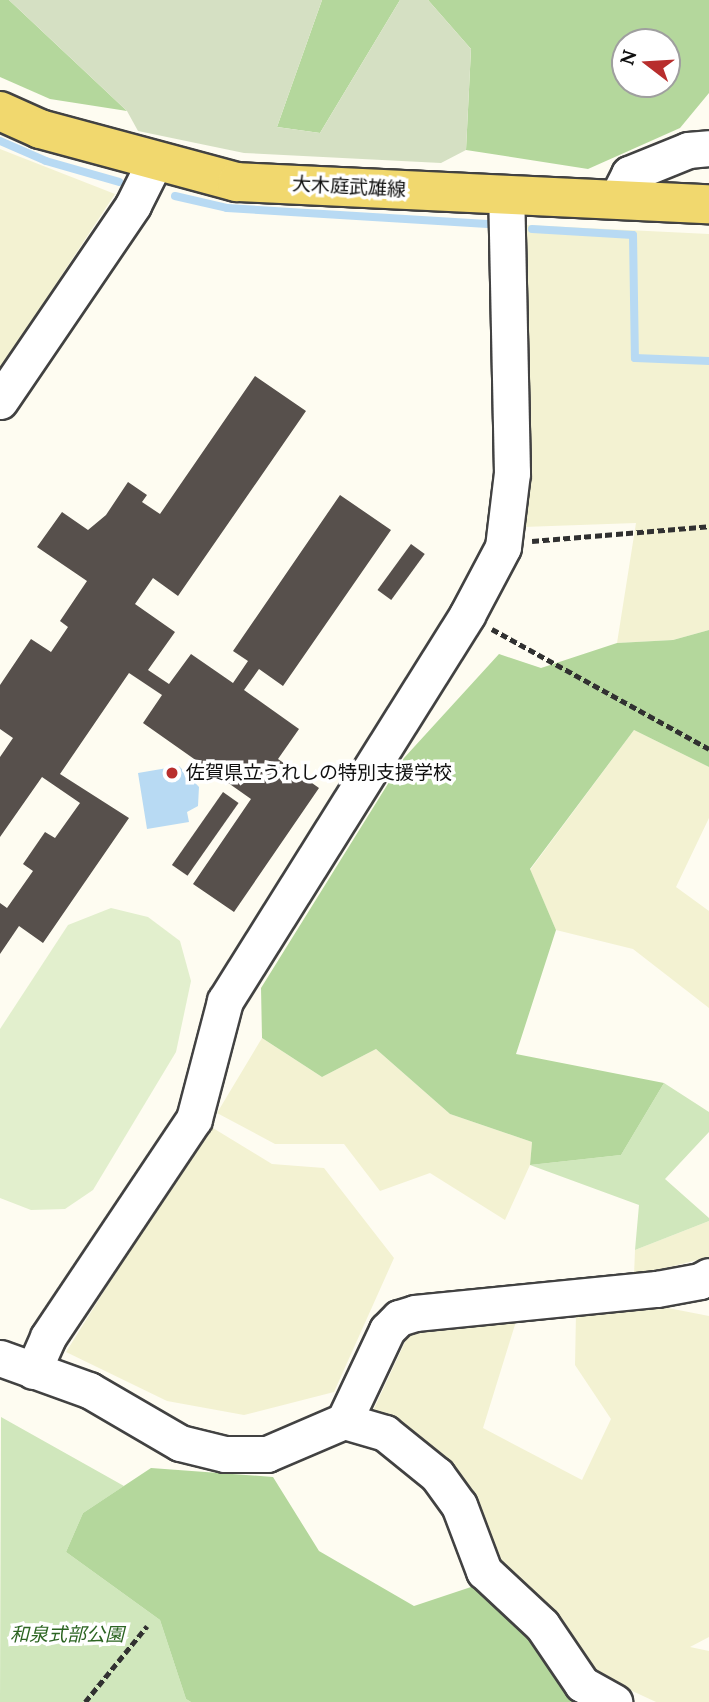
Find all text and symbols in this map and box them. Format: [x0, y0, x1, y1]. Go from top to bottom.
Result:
north arrow [611, 28, 681, 98]
text: N [614, 47, 641, 68]
street label: 大木庭武雄線 [291, 173, 407, 201]
place label: 佐賀県立うれしの特別支援学校 [186, 762, 452, 784]
marker: 佐賀県立うれしの特別支援学校 [164, 765, 180, 781]
park label: 和泉式部公園 [10, 1624, 124, 1646]

